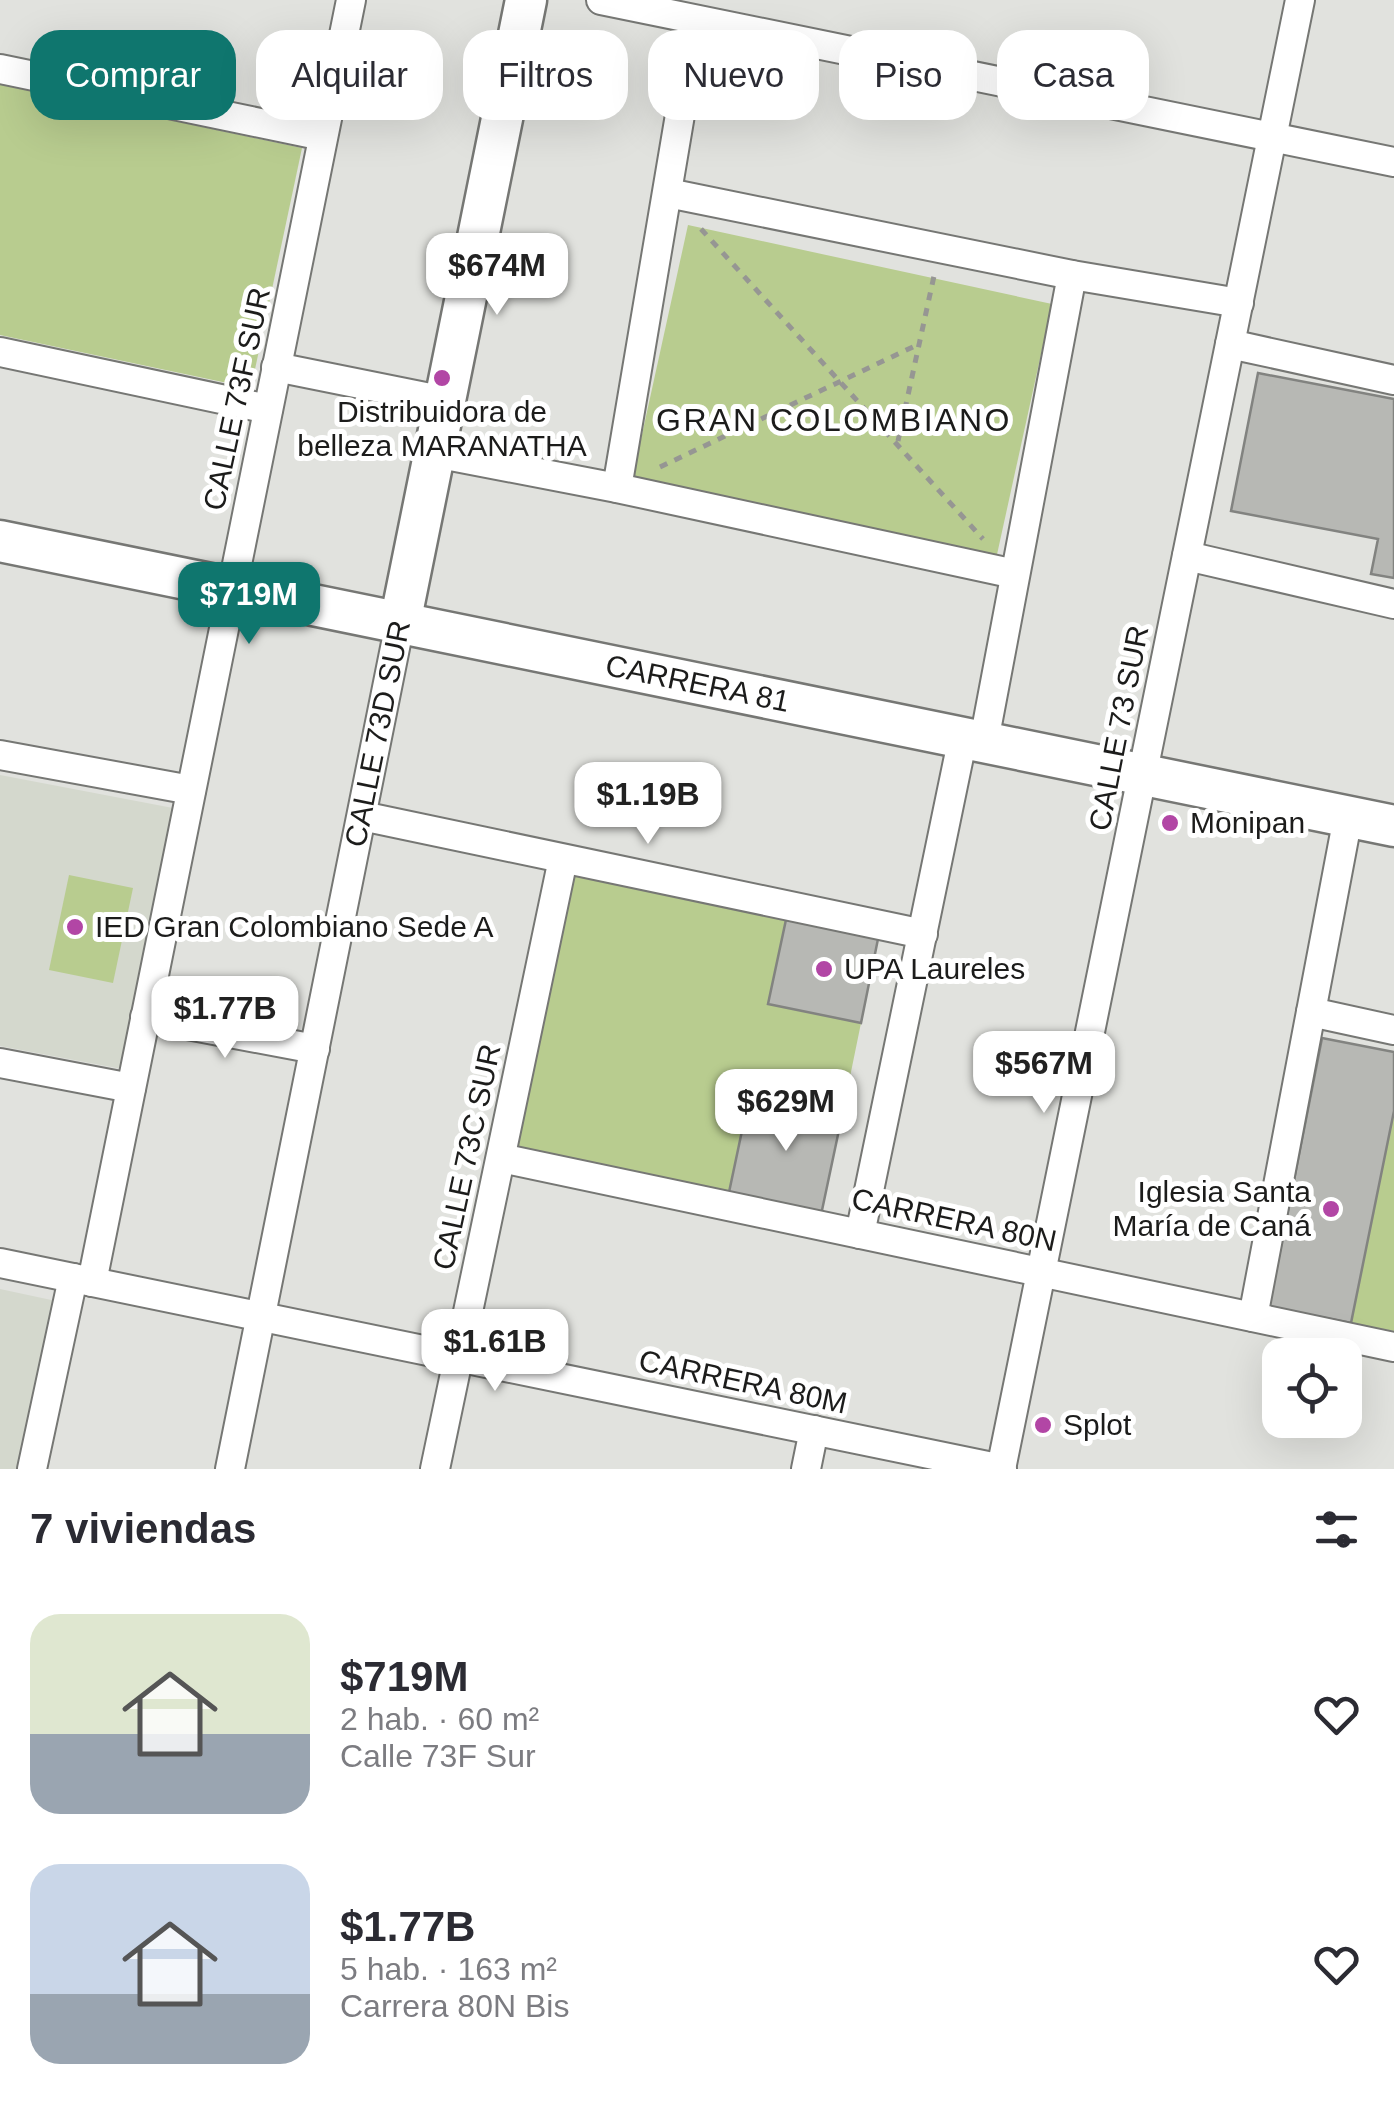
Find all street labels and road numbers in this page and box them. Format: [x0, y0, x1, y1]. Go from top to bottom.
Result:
street label: CALLE 73F SUR [197, 285, 276, 513]
street label: CALLE 73D SUR [338, 618, 416, 850]
street label: CALLE 73 SUR [1082, 622, 1155, 833]
street label: CARRERA 81 [603, 648, 792, 718]
street label: CALLE 73C SUR [426, 1041, 507, 1273]
street label: CARRERA 80N [849, 1182, 1059, 1257]
street label: CARRERA 80M [636, 1343, 850, 1420]

